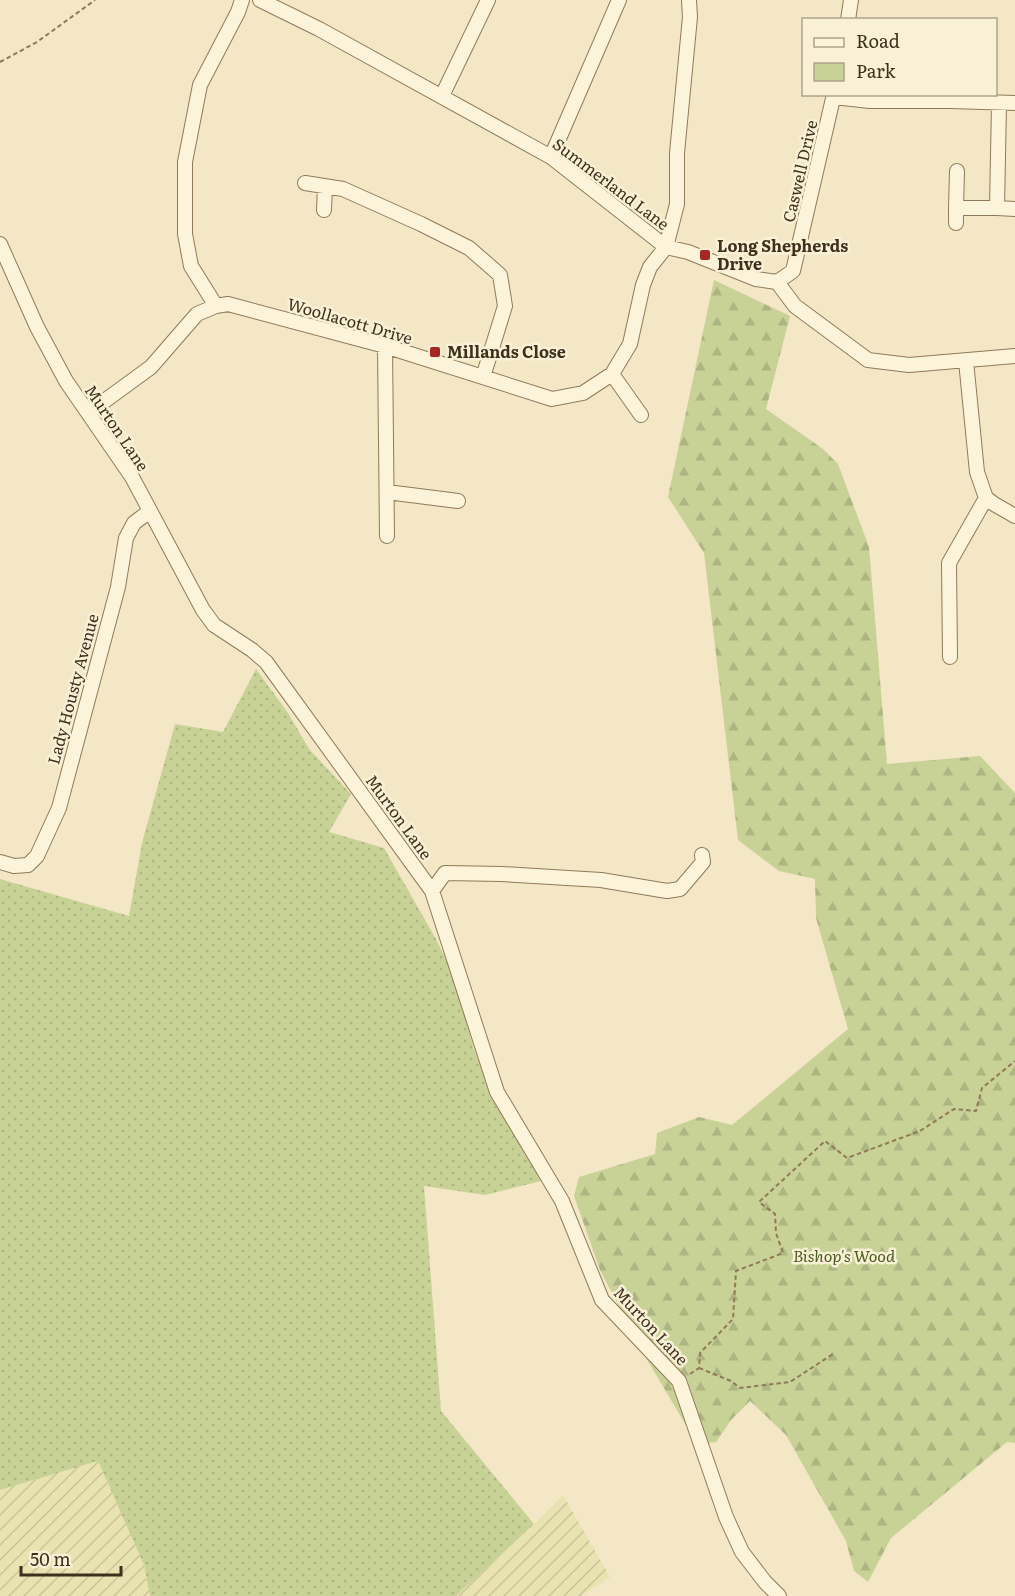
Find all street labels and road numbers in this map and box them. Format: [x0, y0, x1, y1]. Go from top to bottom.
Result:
street label: Caswell Drive [776, 117, 822, 224]
street label: Summerland Lane [548, 131, 675, 235]
street label: Woollacott Drive [285, 291, 416, 349]
street label: Murton Lane [80, 379, 156, 476]
street label: Lady Housty Avenue [40, 611, 104, 767]
street label: Murton Lane [361, 769, 439, 864]
street label: Murton Lane [609, 1281, 695, 1370]

